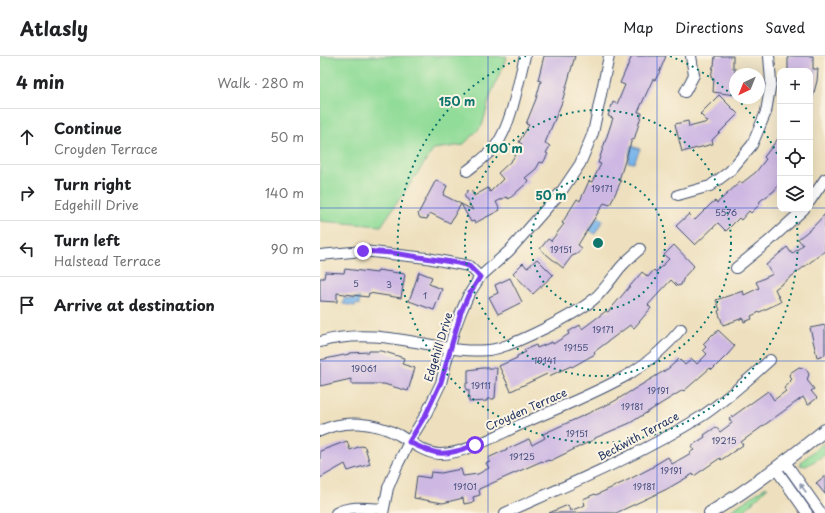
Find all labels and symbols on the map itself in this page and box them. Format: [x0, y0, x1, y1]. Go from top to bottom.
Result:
north arrow [729, 68, 765, 104]
text: 150 m [439, 92, 475, 110]
text: 100 m [485, 139, 523, 157]
house number: 19171 [591, 181, 613, 195]
text: 50 m [535, 186, 567, 204]
house number: 5576 [715, 205, 737, 219]
centre of rings [591, 236, 605, 250]
route end [354, 242, 372, 260]
house number: 19151 [550, 242, 572, 256]
house number: 5 [353, 276, 359, 290]
house number: 3 [386, 277, 392, 291]
house number: 1 [423, 288, 427, 302]
street label: Edgehill Drive [419, 310, 457, 384]
house number: 19171 [592, 322, 614, 336]
house number: 19155 [564, 340, 588, 354]
house number: 19141 [534, 353, 556, 367]
house number: 19061 [351, 361, 377, 375]
house number: 19111 [471, 378, 491, 392]
street label: Croyden Terrace [482, 383, 570, 435]
house number: 19191 [647, 383, 669, 397]
house number: 19181 [621, 399, 643, 413]
street label: Beckwith Terrace [594, 407, 682, 465]
house number: 19151 [566, 426, 588, 440]
house number: 19215 [711, 433, 737, 447]
route start [466, 436, 484, 454]
house number: 19125 [509, 449, 535, 463]
house number: 19191 [660, 463, 682, 477]
house number: 19101 [453, 479, 477, 493]
house number: 19181 [633, 479, 655, 493]
one-way arrow [799, 482, 807, 493]

